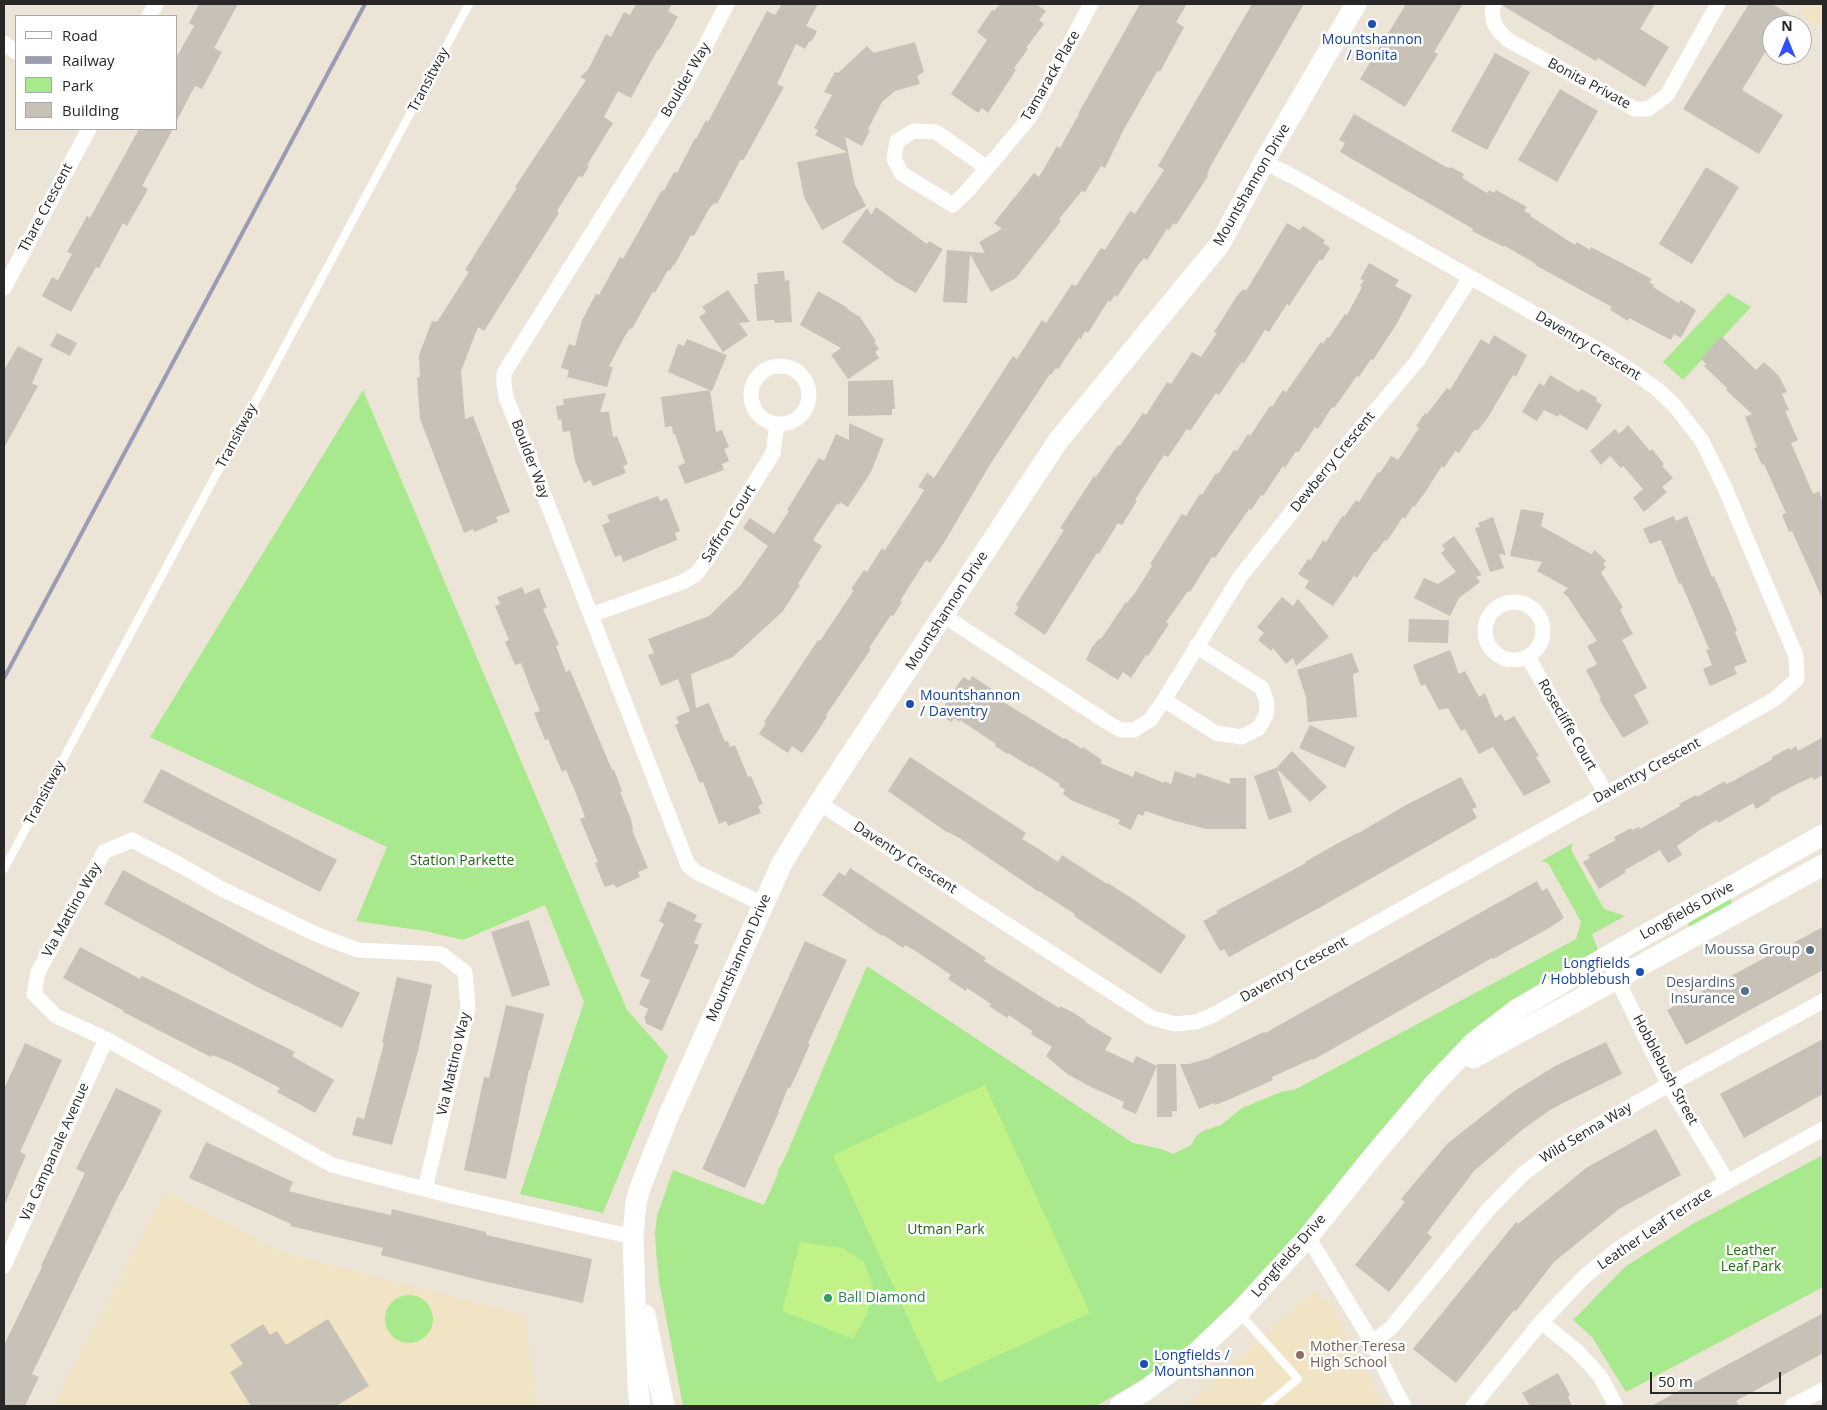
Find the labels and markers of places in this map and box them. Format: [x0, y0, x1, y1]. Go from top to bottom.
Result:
marker: Mountshannon / Bonita [1366, 18, 1378, 30]
place label: Mountshannon / Bonita [1322, 32, 1422, 64]
place label: Mountshannon / Daventry [920, 688, 1020, 720]
marker: Mountshannon / Daventry [904, 698, 916, 710]
place label: Moussa Group [1704, 942, 1800, 958]
marker: Moussa Group [1804, 944, 1816, 956]
place label: Longfields / Hobblebush [1542, 956, 1630, 989]
marker: Longfields / Hobblebush [1634, 966, 1646, 978]
place label: Desjardins Insurance [1666, 975, 1735, 1008]
marker: Desjardins Insurance [1739, 985, 1751, 997]
place label: Ball Diamond [838, 1290, 926, 1306]
marker: Ball Diamond [822, 1292, 834, 1304]
place label: Mother Teresa High School [1310, 1339, 1405, 1371]
place label: Longfields / Mountshannon [1154, 1348, 1254, 1380]
marker: Mother Teresa High School [1294, 1349, 1306, 1361]
marker: Longfields / Mountshannon [1138, 1358, 1150, 1370]

